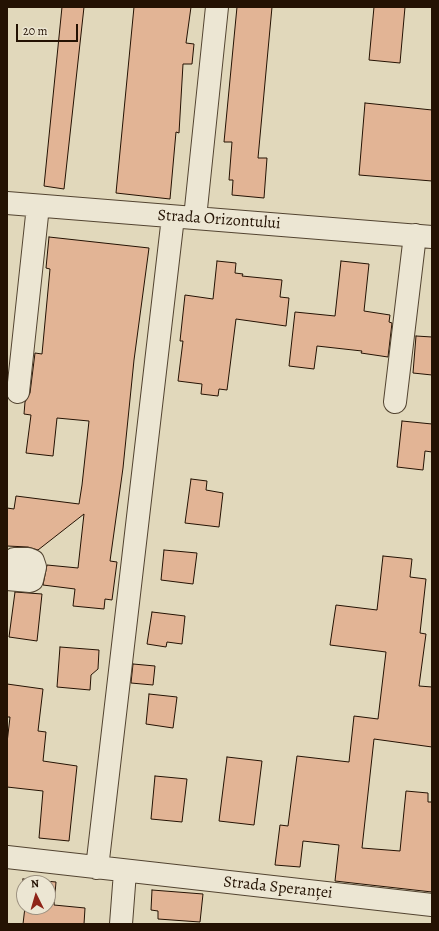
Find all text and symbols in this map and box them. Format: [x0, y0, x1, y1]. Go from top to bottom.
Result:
scale bar [18, 16, 80, 42]
text: 20 m [23, 23, 47, 39]
street label: Strada Orizontului [157, 206, 281, 234]
street label: Strada Speranței [222, 873, 334, 903]
north arrow [16, 875, 56, 915]
text: N [30, 876, 40, 891]

